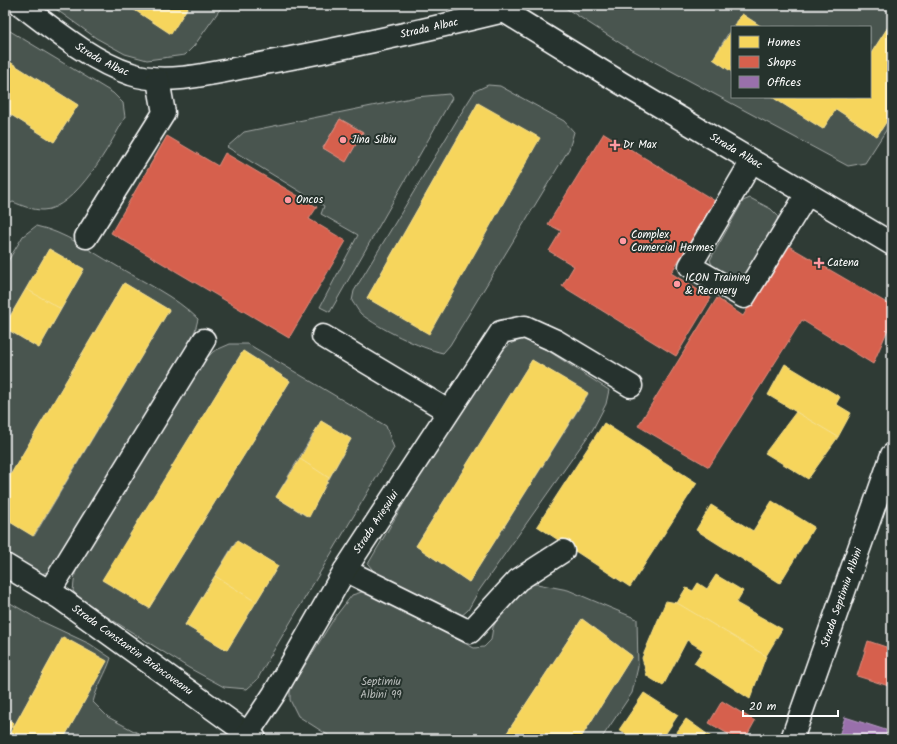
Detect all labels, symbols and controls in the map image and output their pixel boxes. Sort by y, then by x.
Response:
street label: Strada Albac [398,13,460,44]
legend [731,26,871,98]
text: Homes [767,33,801,52]
street label: Strada Albac [71,38,132,82]
text: Shops [767,53,796,72]
text: Offices [767,73,801,92]
street label: Strada Albac [706,128,766,174]
place label: Jina Sibiu [351,131,397,149]
marker: Jina Sibiu [338,135,348,145]
place label: Dr Max [623,136,657,154]
marker: Dr Max [610,140,620,150]
place label: Oncos [296,191,323,209]
marker: Oncos [283,195,293,205]
place label: Complex Comercial Hermes [631,226,714,257]
marker: Complex Comercial Hermes [618,236,628,246]
place label: Catena [827,254,859,272]
marker: Catena [814,258,824,268]
place label: ICON Training & Recovery [685,269,750,300]
marker: ICON Training & Recovery [672,279,682,289]
street label: Strada Arieșului [349,487,404,558]
street label: Strada Septimiu Albini [816,545,868,650]
street label: Strada Constantin Brâncoveanu [67,600,197,701]
park label: Septimiu Albini 99 [360,673,402,704]
scale bar [743,692,838,718]
text: 20 m [749,697,777,716]

